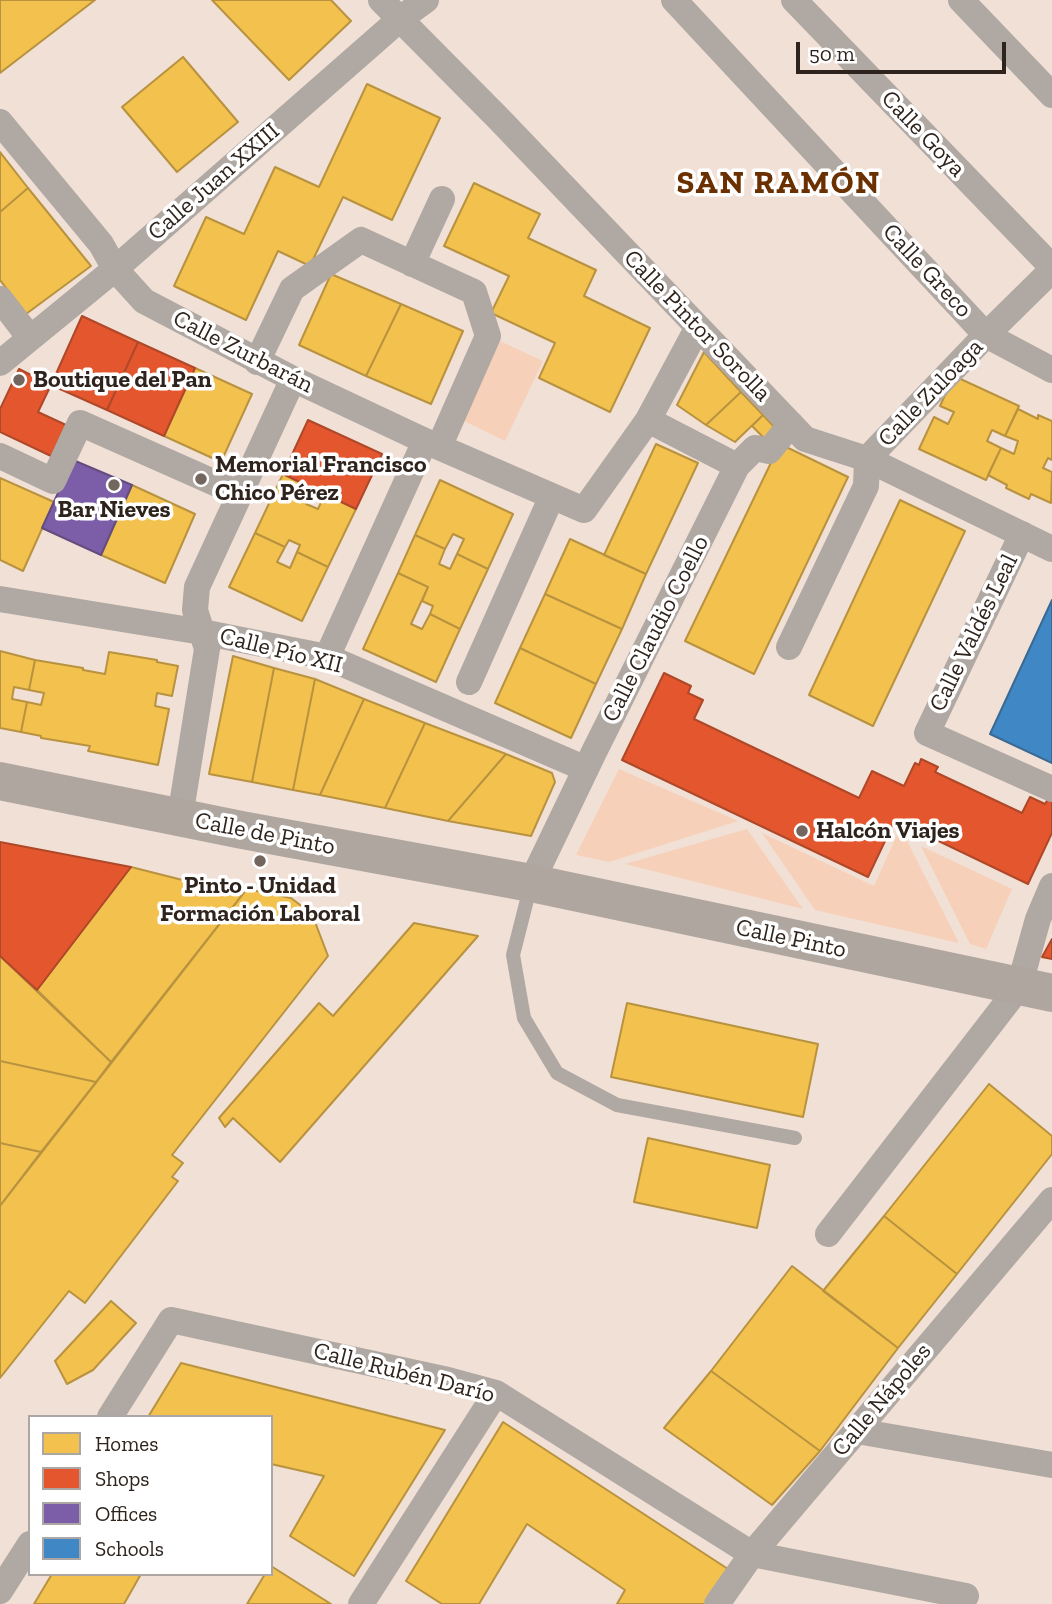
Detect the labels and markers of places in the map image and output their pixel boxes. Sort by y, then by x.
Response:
place label: Boutique del Pan [33,366,212,394]
marker: Boutique del Pan [11,372,27,388]
place label: Memorial Francisco Chico Pérez [215,451,426,507]
marker: Memorial Francisco Chico Pérez [193,471,209,487]
marker: Bar Nieves [106,477,122,493]
place label: Bar Nieves [57,496,171,524]
place label: Halcón Viajes [816,817,960,845]
marker: Halcón Viajes [794,823,810,839]
marker: Pinto - Unidad Formación Laboral [252,853,268,869]
place label: Pinto - Unidad Formación Laboral [160,872,360,928]

